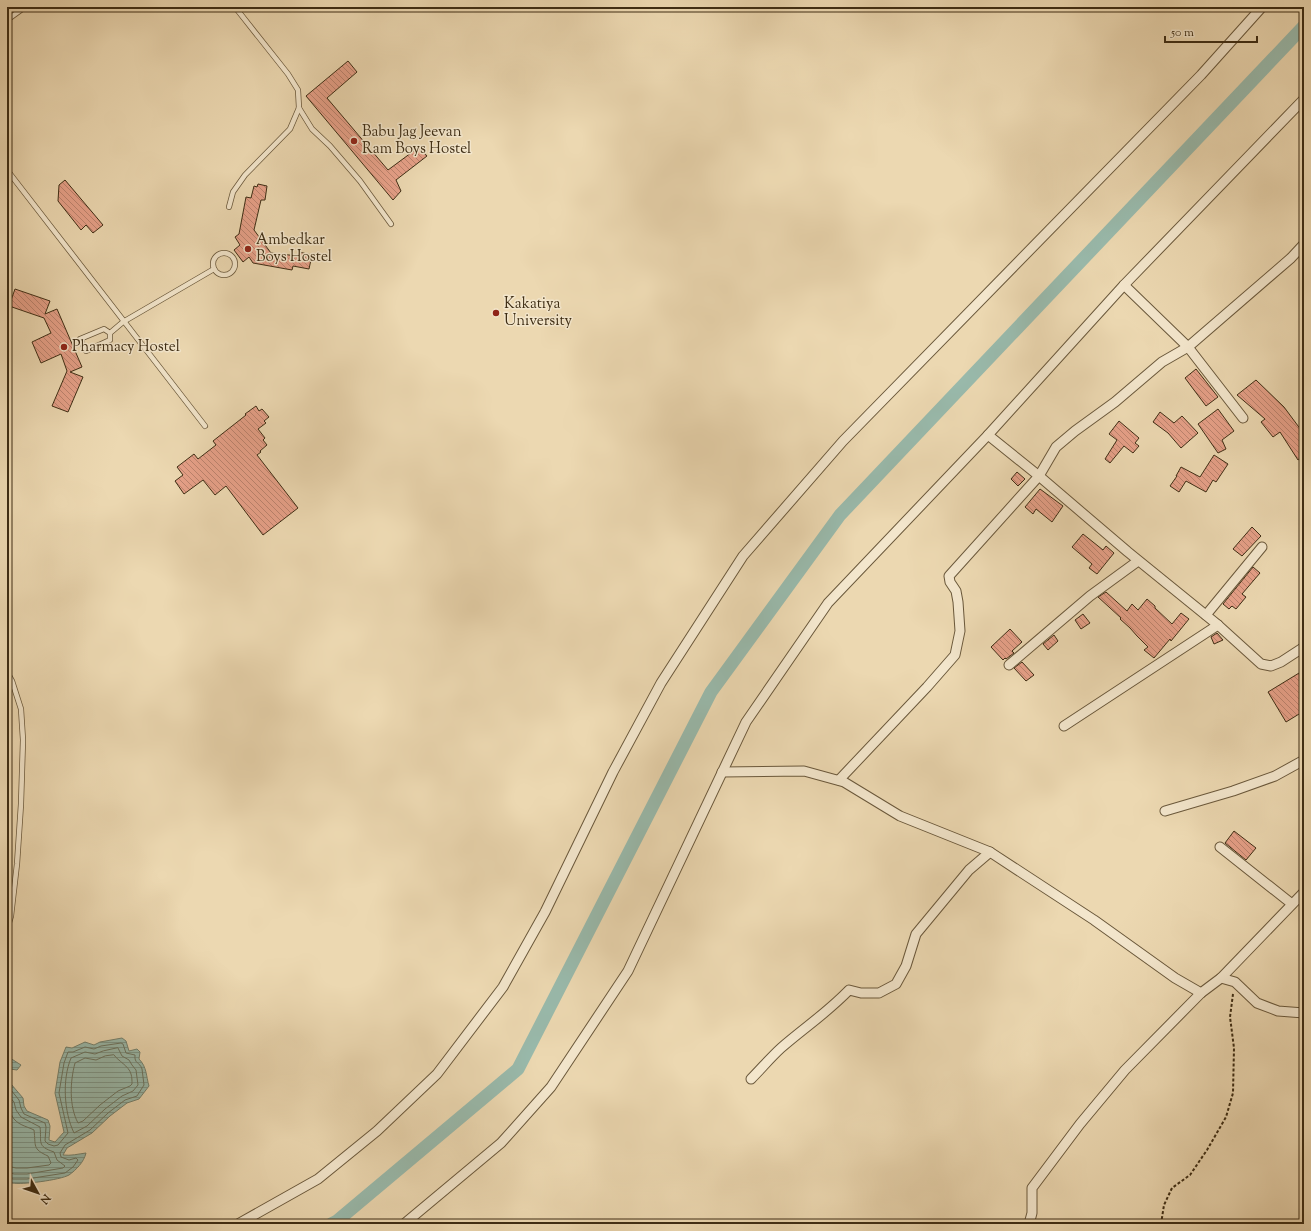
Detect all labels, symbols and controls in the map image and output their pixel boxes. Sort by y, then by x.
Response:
scale bar [1165,18,1257,44]
text: 50 m [1170,24,1194,42]
place label: Babu Jag Jeevan Ram Boys Hostel [362,122,471,160]
marker: Babu Jag Jeevan Ram Boys Hostel [349,136,359,146]
place label: Ambedkar Boys Hostel [256,230,332,268]
marker: Ambedkar Boys Hostel [243,244,253,254]
place label: Kakatiya University [504,294,573,332]
marker: Kakatiya University [491,308,501,318]
place label: Pharmacy Hostel [72,337,180,358]
marker: Pharmacy Hostel [59,342,69,352]
north arrow [18,1173,58,1213]
text: N [36,1190,54,1207]

